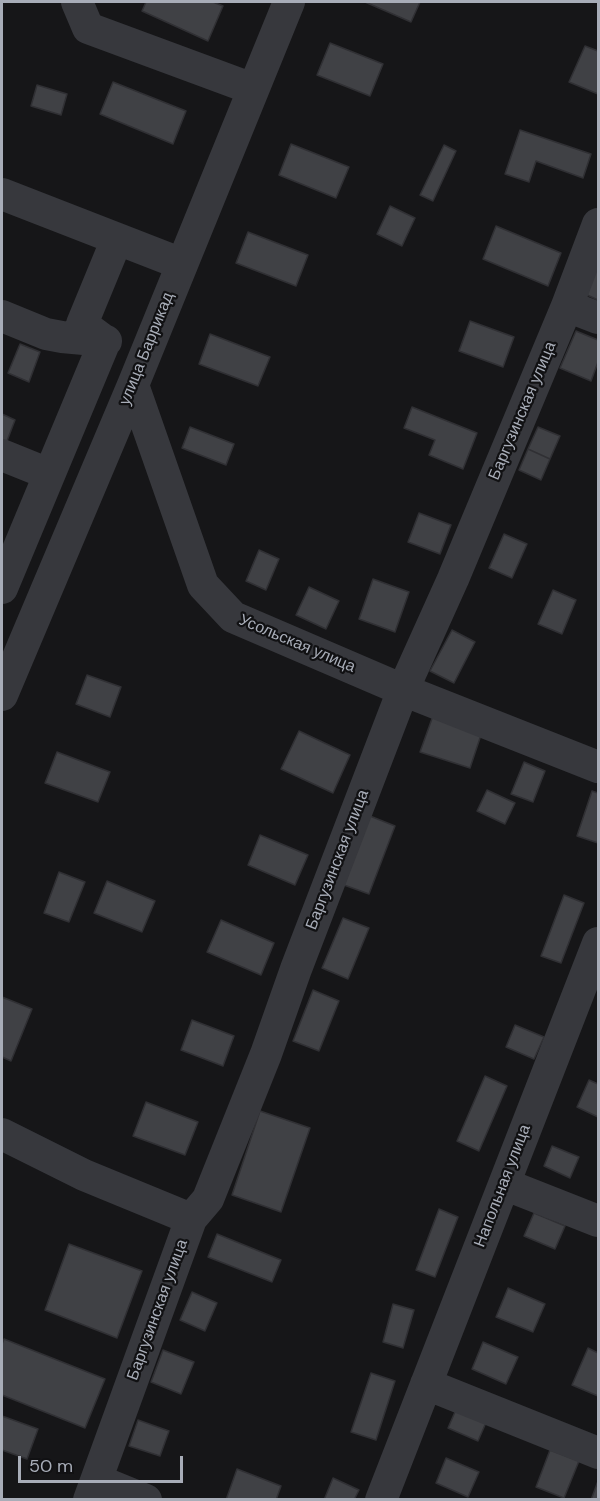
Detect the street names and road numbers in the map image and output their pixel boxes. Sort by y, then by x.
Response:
street label: улица Баррикад [116,290,178,408]
street label: Баргузинская улица [485,339,561,483]
street label: Усольская улица [236,611,358,677]
street label: Баргузинская улица [302,787,374,933]
street label: Напольная улица [471,1122,535,1250]
street label: Баргузинская улица [124,1237,192,1383]

